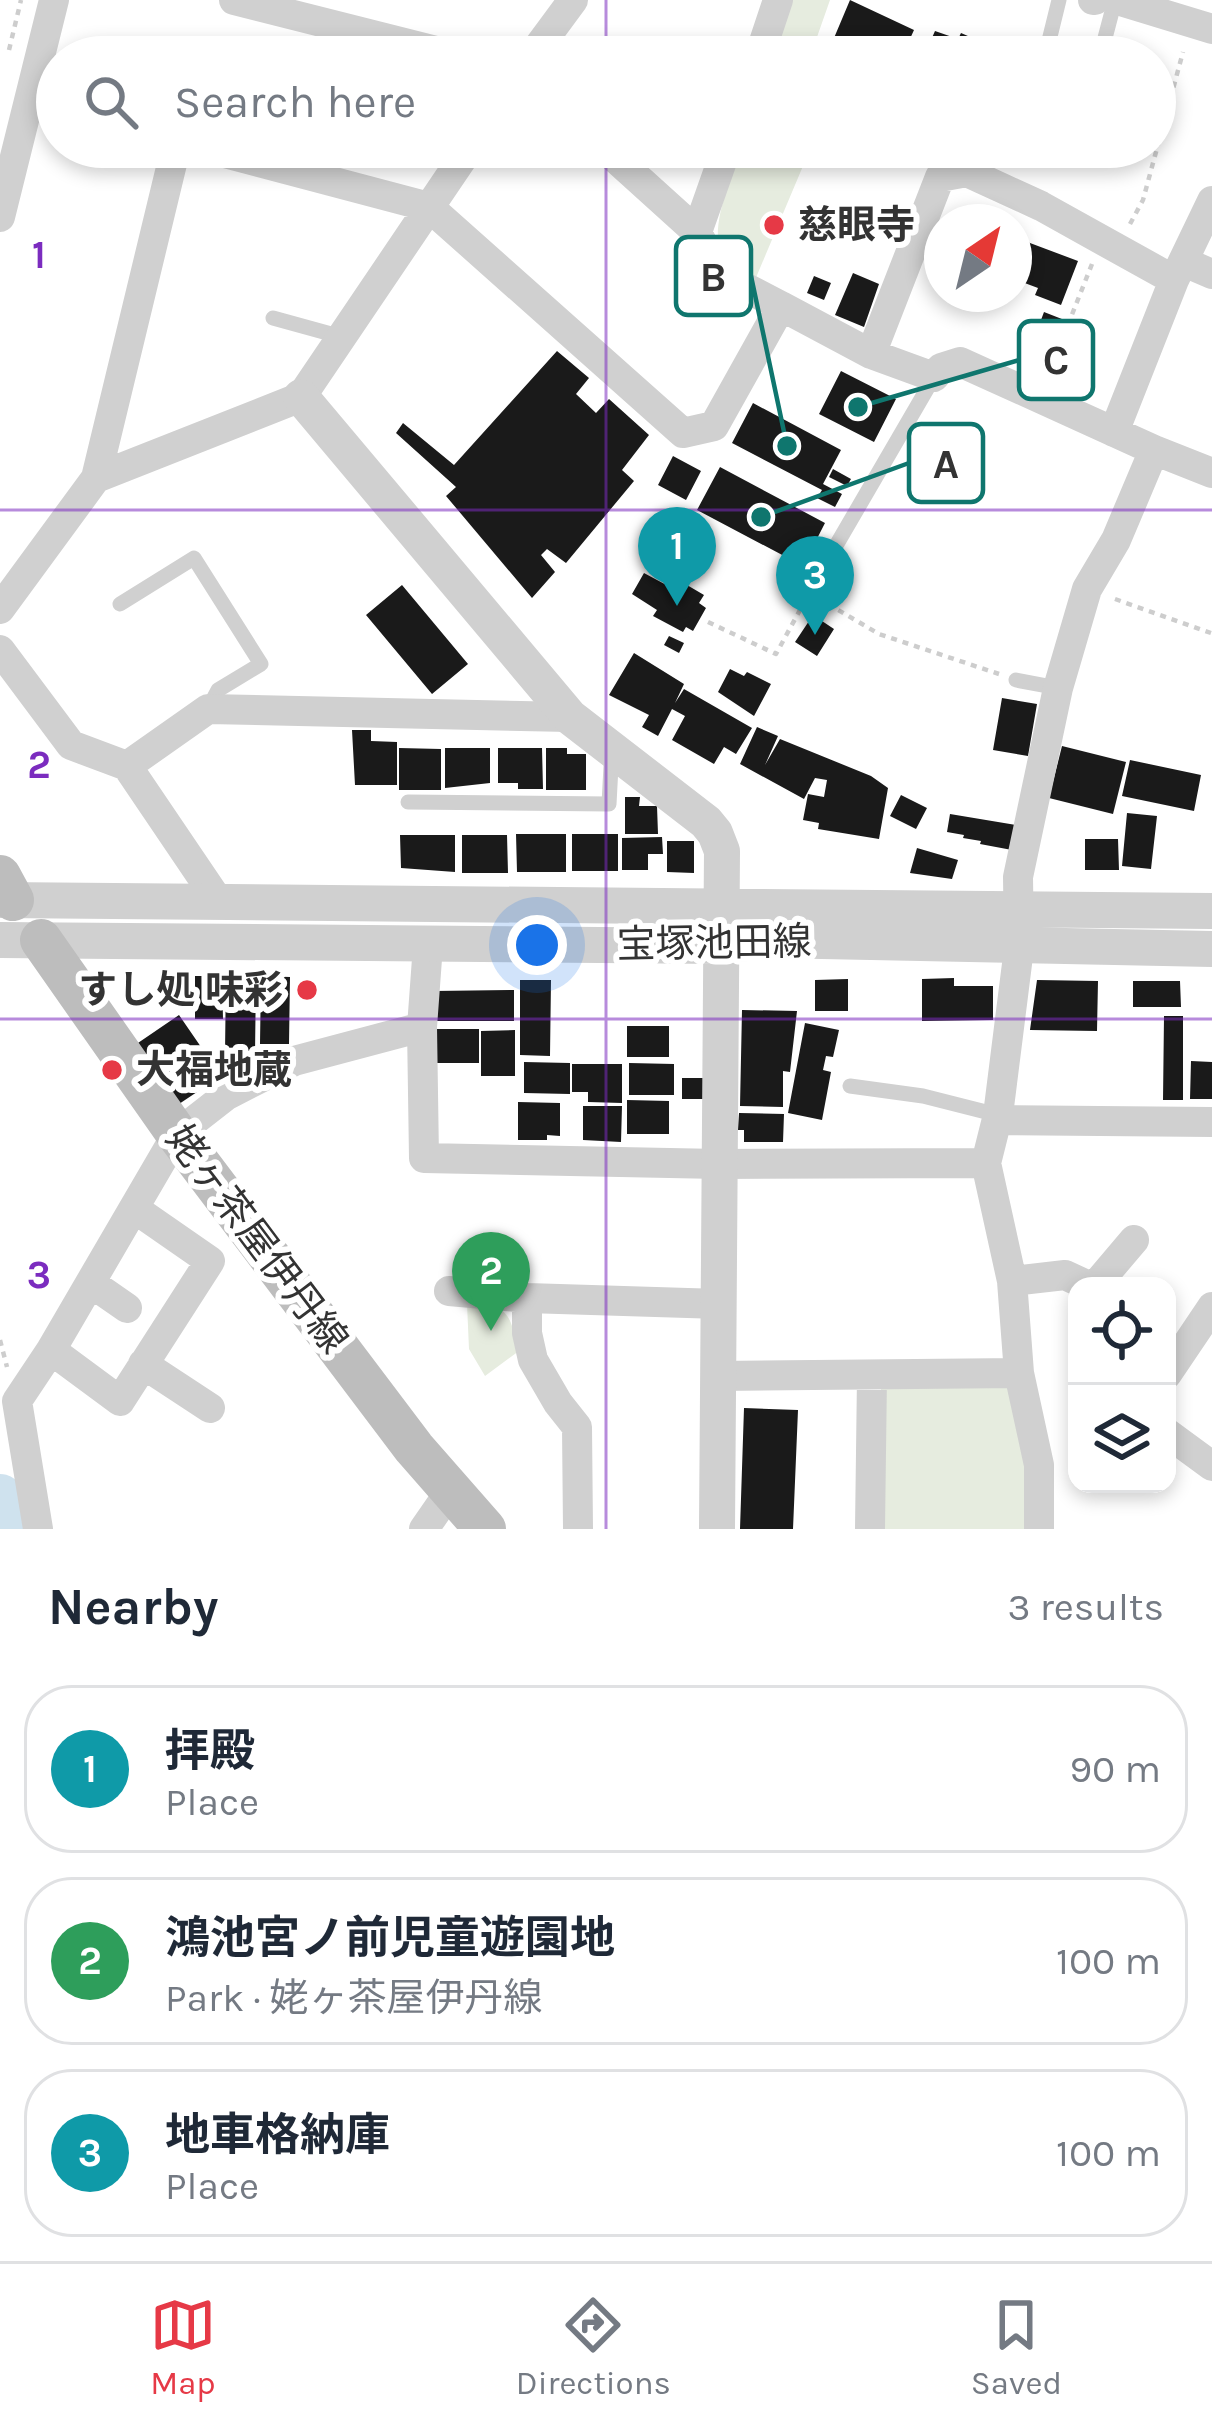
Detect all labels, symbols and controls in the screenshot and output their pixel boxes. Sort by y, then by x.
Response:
search box [36,36,1176,168]
icon: search [78,69,144,135]
text: Search here [174,76,416,128]
place label: 慈眼寺 [798,202,915,248]
north arrow [924,204,1032,312]
marker: 慈眼寺 [761,212,787,238]
text: 1 [32,232,46,278]
callout: B [676,237,751,315]
text: B [699,252,727,302]
callout: C [1019,321,1093,399]
text: C [1043,335,1069,385]
callout: A [909,424,983,502]
text: A [933,439,959,489]
pin: 1 [638,507,716,606]
pin: 3 [776,536,854,635]
text: 2 [27,742,51,788]
your location [507,915,567,975]
street label: 宝塚池田線 [616,918,812,968]
place label: すし処 味彩 [78,967,283,1013]
marker: すし処 味彩 [294,977,320,1003]
place label: 大福地蔵 [136,1047,292,1093]
marker: 大福地蔵 [99,1057,125,1083]
street label: 姥ヶ茶屋伊丹線 [156,1116,358,1362]
pin: 2 [452,1232,530,1331]
text: 3 [27,1252,51,1298]
map controls [1068,1277,1176,1493]
button: locate [1068,1277,1176,1385]
button: layers [1068,1385,1176,1493]
text: Nearby [48,1577,218,1637]
text: 3 results [1007,1584,1164,1630]
text: 拝殿 [165,1725,255,1777]
text: 1 [83,1746,97,1792]
text: 90 m [1069,1746,1161,1792]
text: Place [165,1779,259,1825]
text: 鴻池宮ノ前児童遊園地 [165,1912,615,1964]
text: 2 [78,1938,102,1984]
text: 100 m [1056,1938,1161,1984]
text: Park · 姥ヶ茶屋伊丹線 [165,1975,543,2021]
text: 地車格納庫 [165,2109,390,2161]
text: 3 [78,2130,102,2176]
text: 100 m [1056,2130,1161,2176]
text: Place [165,2163,259,2209]
tab: Map [150,2292,216,2402]
tab: Directions [516,2292,671,2402]
tab: Saved [971,2292,1062,2402]

